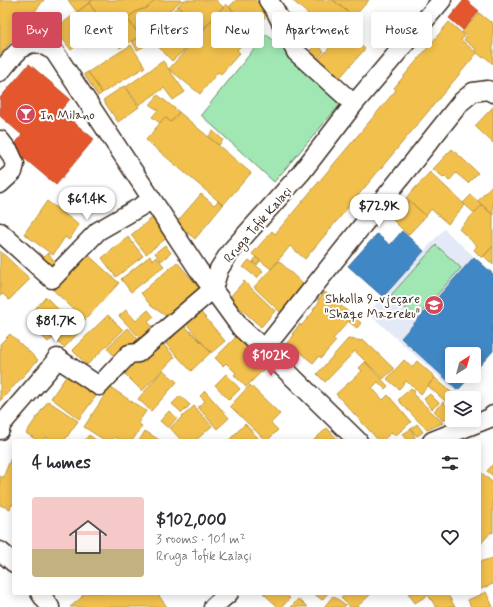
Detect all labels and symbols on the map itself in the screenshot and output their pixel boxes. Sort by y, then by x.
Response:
bar icon: In Milano [15,103,37,125]
place label: In Milano [40,107,95,124]
street label: Rruga Tofik Kalaçi [220,183,297,267]
pin: $61.4K [54,187,120,221]
pin: $72.9K [346,194,412,228]
place label: Shkolla 9-vjeçare "Shaqe Mazreku" [325,291,420,323]
school or university icon: Shkolla 9-vjeçare "Shaqe Mazreku" [423,294,445,316]
pin: $81.7K [23,309,89,343]
pin: $102K [243,343,299,377]
north arrow [445,347,481,383]

